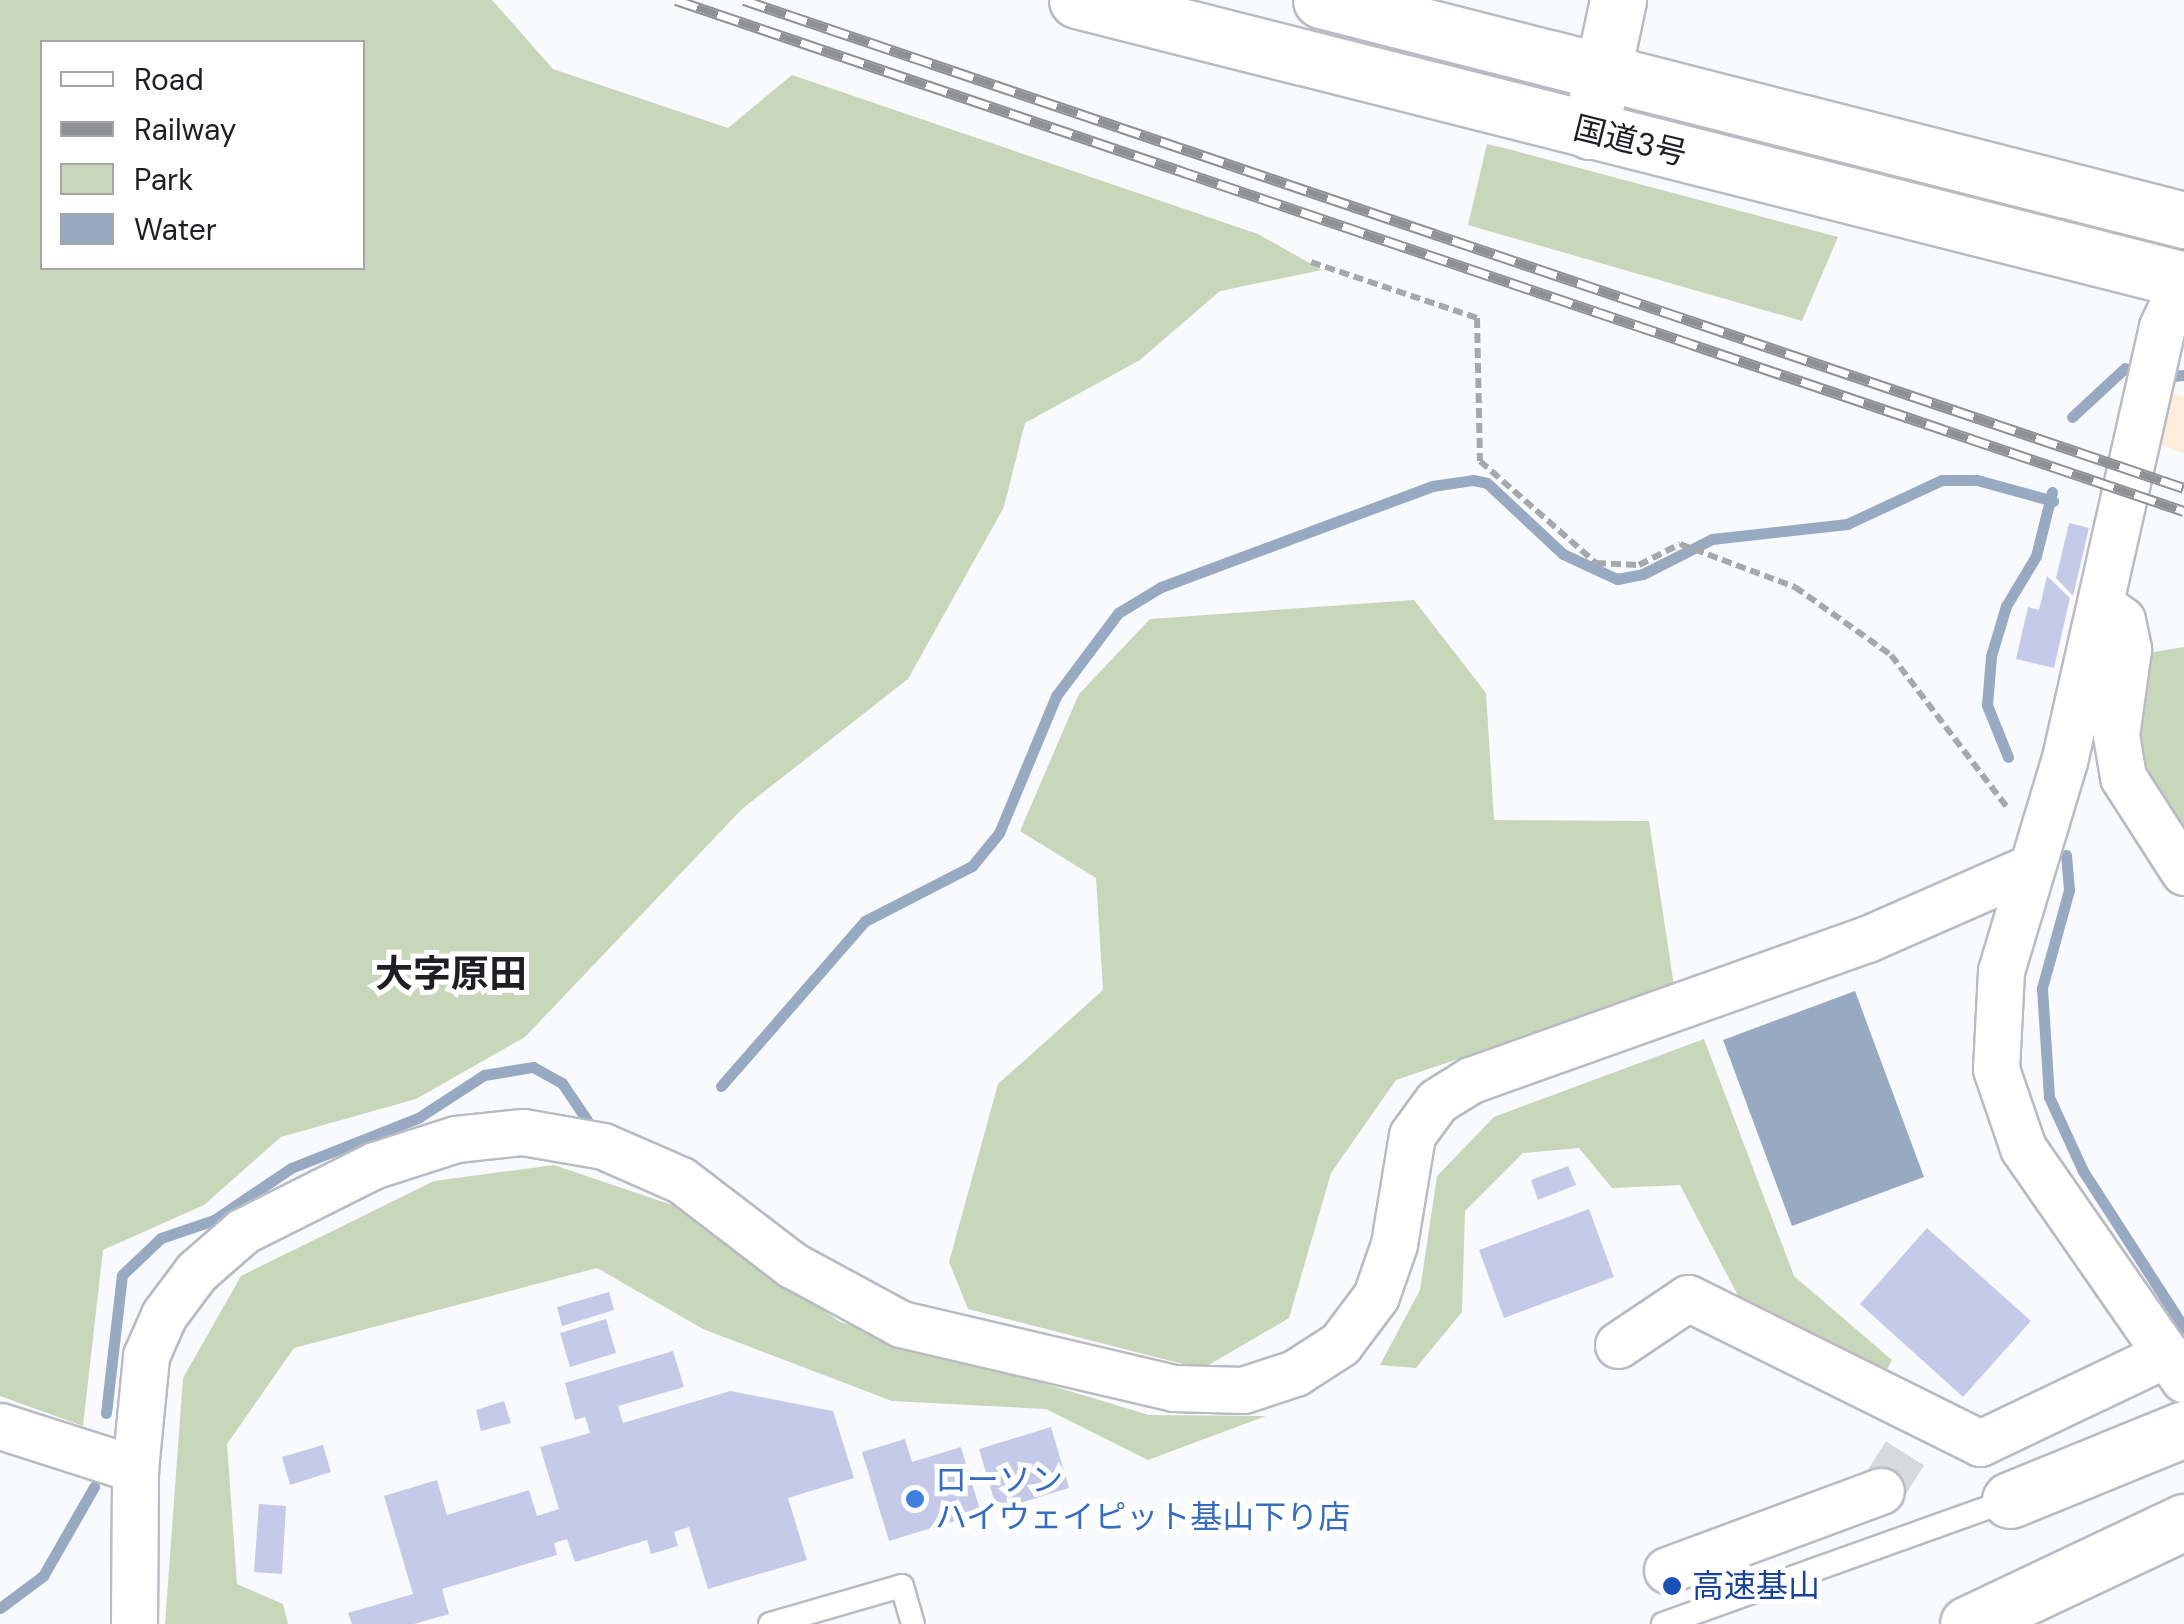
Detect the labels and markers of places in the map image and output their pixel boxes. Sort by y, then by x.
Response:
place label: ローソン ハイウェイピット基山下り店 [935,1462,1351,1537]
marker: ローソン ハイウェイピット基山下り店 [904,1488,926,1510]
place label: 高速基山 [1692,1567,1820,1605]
marker: 高速基山 [1661,1575,1683,1597]

